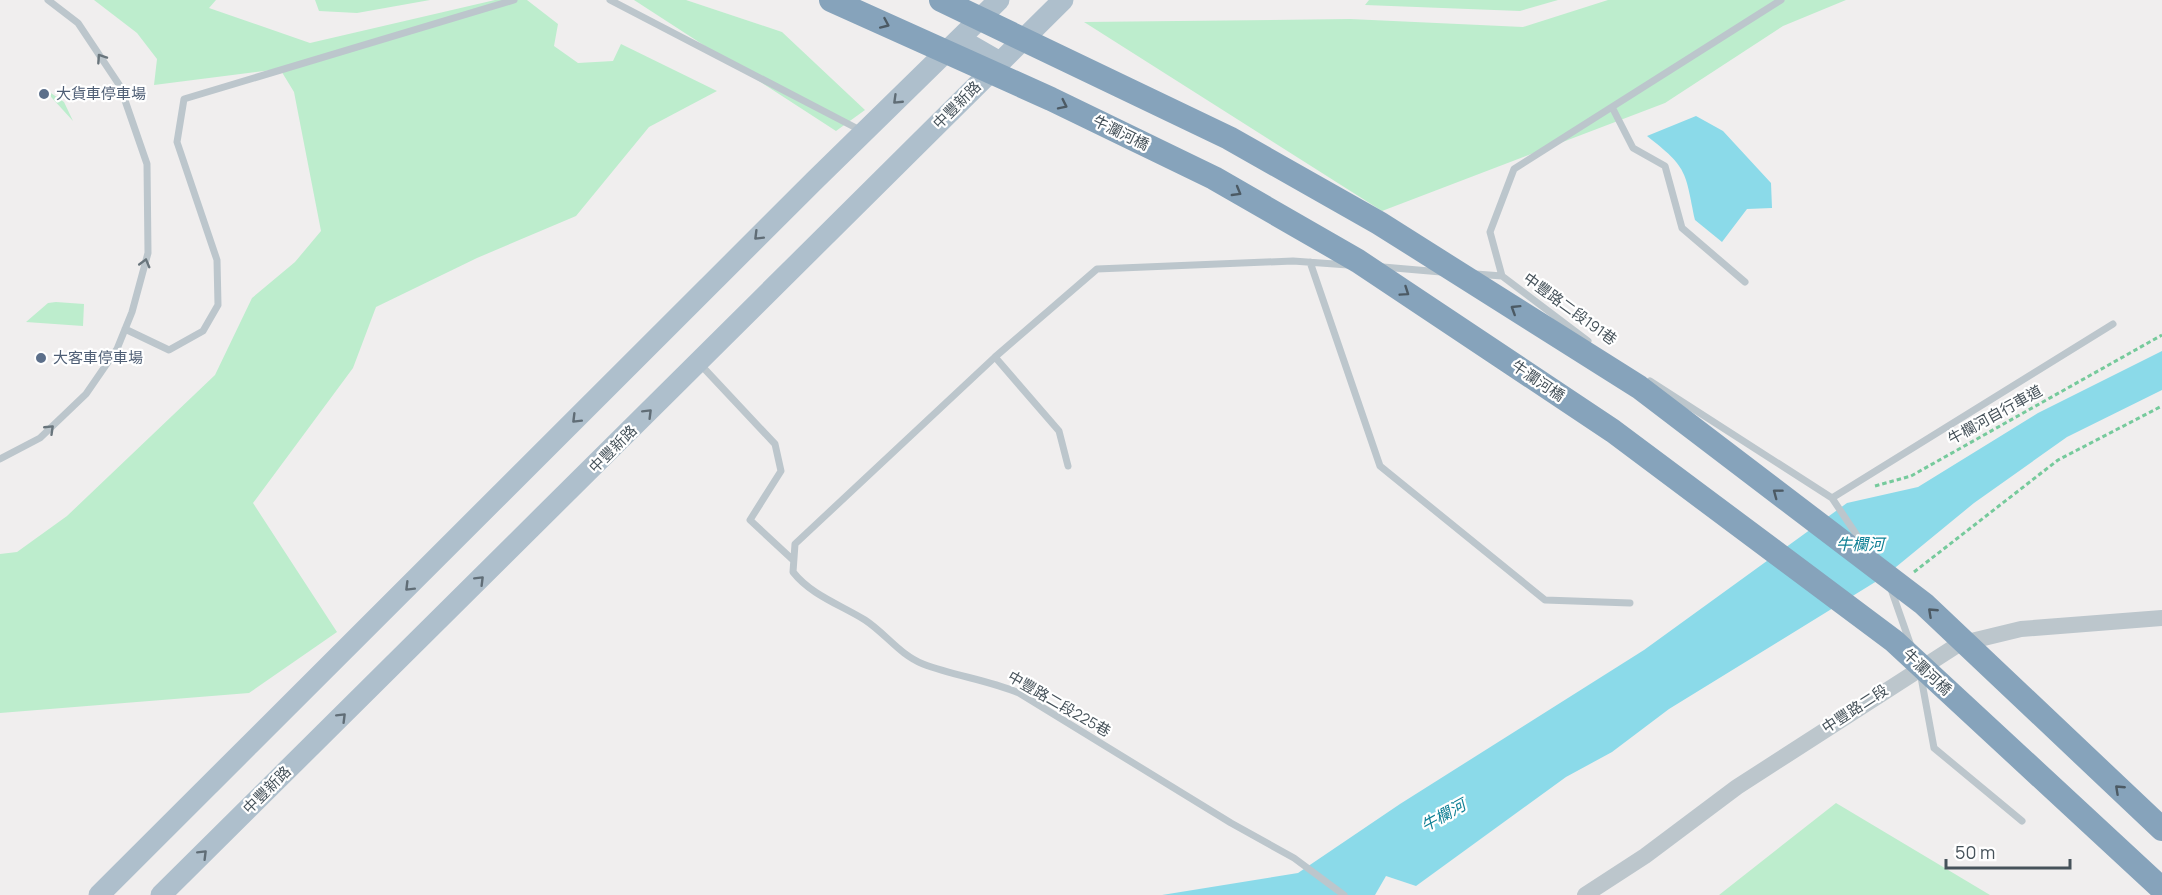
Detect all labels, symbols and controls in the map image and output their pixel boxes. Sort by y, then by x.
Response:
one-way arrow [879,17,890,29]
one-way arrow [97,54,109,64]
street label: 中豐新路 [928,76,985,133]
place label: 大貨車停車場 [56,83,146,104]
marker: 大貨車停車場 [37,87,51,101]
one-way arrow [894,92,905,103]
one-way arrow [1057,97,1068,109]
street label: 牛瀾河橋 [1090,110,1153,155]
one-way arrow [1231,185,1242,196]
one-way arrow [754,230,765,240]
one-way arrow [138,259,150,269]
street label: 中豐路二段191巷 [1519,267,1621,350]
one-way arrow [1398,285,1409,296]
one-way arrow [1510,305,1521,316]
place label: 大客車停車場 [53,347,143,368]
marker: 大客車停車場 [34,351,48,365]
street label: 牛瀾河橋 [1508,355,1569,406]
street label: 牛欄河自行車道 [1944,380,2046,449]
one-way arrow [642,409,652,420]
one-way arrow [572,412,583,423]
street label: 中豐新路 [584,420,641,477]
one-way arrow [43,425,53,436]
one-way arrow [1773,489,1784,500]
water label: 牛欄河 [1836,533,1887,555]
one-way arrow [474,576,484,587]
one-way arrow [405,580,416,591]
one-way arrow [1928,608,1939,619]
street label: 牛瀾河橋 [1898,643,1956,700]
street label: 中豐路二段225巷 [1004,666,1115,742]
street label: 中豐路二段 [1818,679,1892,738]
one-way arrow [335,713,345,724]
street label: 中豐新路 [238,761,295,818]
one-way arrow [2116,785,2127,796]
water label: 牛欄河 [1417,792,1472,836]
scale bar [1946,832,2070,870]
text: 50 m [1955,840,1995,864]
one-way arrow [196,850,206,861]

